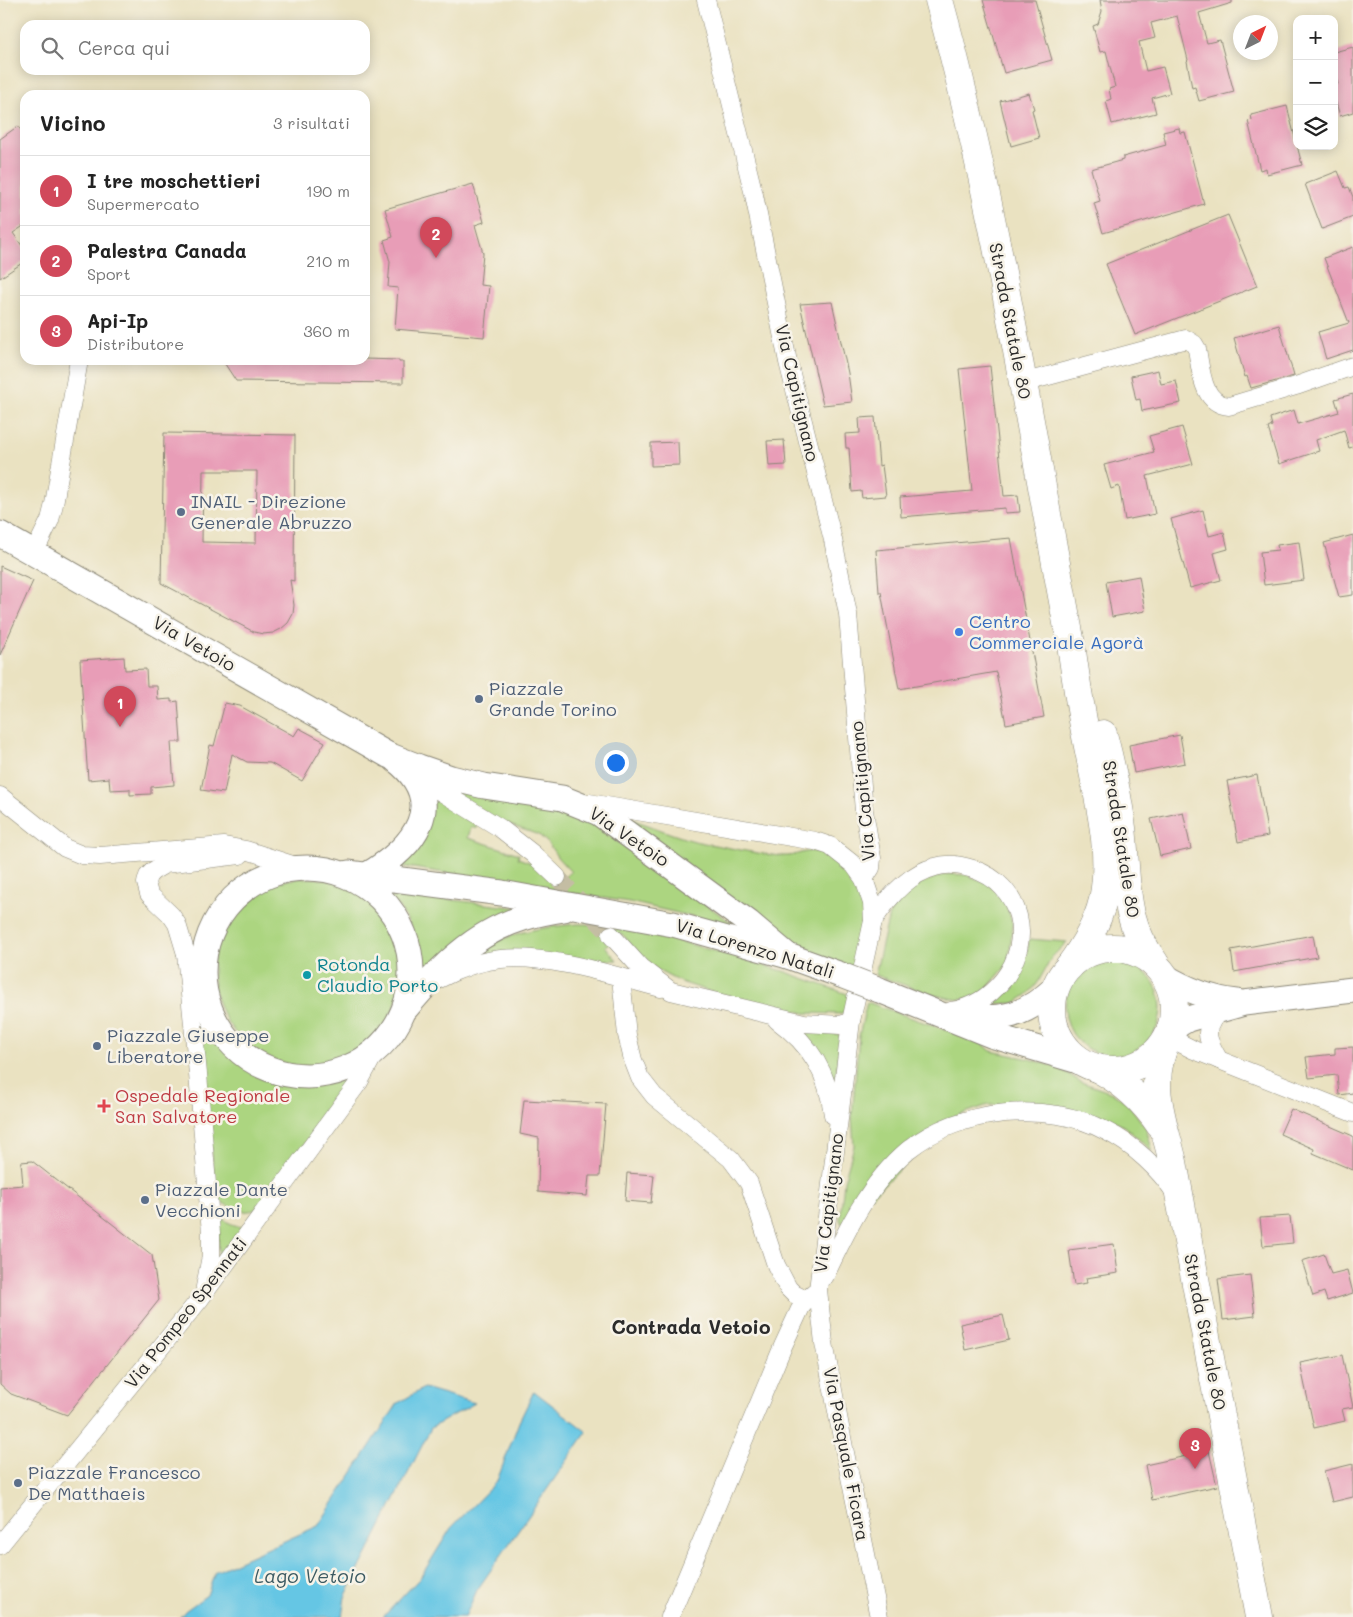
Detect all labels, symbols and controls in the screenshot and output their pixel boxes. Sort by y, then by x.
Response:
north arrow [1233,15,1278,60]
map controls [1293,15,1338,150]
button: + [1293,15,1338,60]
search box [20,20,370,75]
icon: search [38,34,66,62]
text: Cerca qui [78,35,170,60]
button: − [1293,60,1338,105]
button: layers [1293,105,1338,150]
text: Vicino [40,109,105,136]
text: 3 risultati [273,112,350,133]
text: I tre moschettieri [87,168,261,193]
text: 1 [52,180,60,201]
text: 190 m [306,180,350,201]
text: Supermercato [87,193,199,214]
pin: 2 [420,217,452,258]
text: Palestra Canada [87,238,247,263]
street label: Strada Statale 80 [984,241,1038,401]
text: 2 [52,250,60,271]
text: 210 m [306,250,350,271]
text: Sport [87,263,130,284]
text: Api-Ip [87,308,148,333]
text: 3 [51,320,61,341]
text: 360 m [303,320,350,341]
street label: Via Capitignano [770,322,826,464]
text: Distributore [87,333,184,354]
place label: INAIL - Direzione Generale Abruzzo [191,489,352,534]
marker: INAIL - Direzione Generale Abruzzo [175,506,187,518]
place label: Centro Commerciale Agorà [969,609,1144,654]
street label: Via Vetoio [149,610,240,677]
marker: Centro Commerciale Agorà [953,626,965,638]
place label: Piazzale Grande Torino [489,676,617,721]
pin: 1 [104,686,136,727]
marker: Piazzale Grande Torino [473,693,485,705]
street label: Via Capitignano [844,720,880,862]
your location [603,750,629,776]
street label: Strada Statale 80 [1098,759,1146,919]
street label: Via Vetoio [585,801,674,872]
street label: Via Lorenzo Natali [673,913,837,984]
place label: Rotonda Claudio Porto [317,952,438,997]
marker: Rotonda Claudio Porto [301,969,313,981]
place label: Piazzale Giuseppe Liberatore [107,1023,269,1068]
marker: Piazzale Giuseppe Liberatore [91,1040,103,1052]
place label: Ospedale Regionale San Salvatore [115,1083,290,1128]
marker: Ospedale Regionale San Salvatore [97,1099,111,1113]
street label: Via Capitignano [808,1131,849,1274]
place label: Piazzale Dante Vecchioni [155,1177,288,1222]
marker: Piazzale Dante Vecchioni [139,1194,151,1206]
street label: Via Pompeo Spennati [119,1232,252,1393]
street label: Strada Statale 80 [1179,1252,1233,1412]
district label: Contrada Vetoio [612,1314,770,1339]
street label: Via Pasquale Ficara [818,1365,876,1543]
pin: 3 [1179,1428,1211,1469]
place label: Piazzale Francesco De Matthaeis [28,1460,201,1505]
marker: Piazzale Francesco De Matthaeis [12,1477,24,1489]
water label: Lago Vetoio [254,1563,366,1588]

